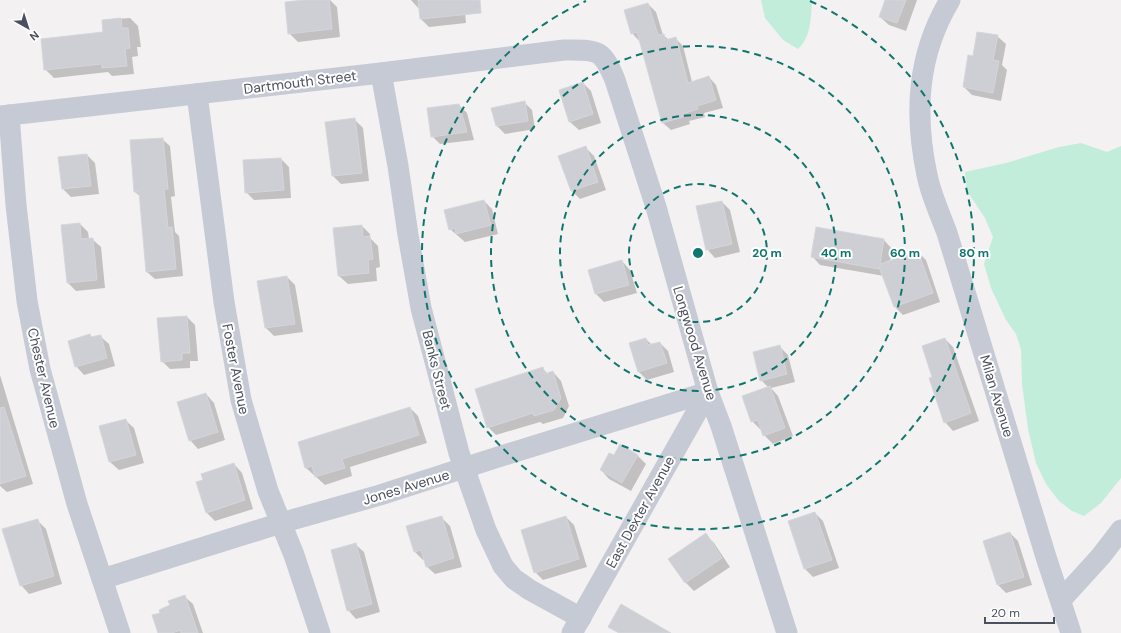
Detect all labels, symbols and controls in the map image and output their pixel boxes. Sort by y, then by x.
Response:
north arrow [8,8,48,48]
text: N [27,28,42,44]
street label: Dartmouth Street [242,66,358,98]
text: 20 m [752,245,782,261]
text: 40 m [821,245,851,261]
text: 60 m [890,245,920,261]
text: 80 m [959,245,989,261]
centre of rings [691,246,705,260]
street label: Longwood Avenue [669,284,721,402]
street label: Foster Avenue [218,322,254,416]
street label: Chester Avenue [24,326,64,430]
street label: Banks Street [418,328,456,412]
street label: Milan Avenue [976,353,1018,439]
street label: East Dexter Avenue [602,453,678,571]
street label: Jones Avenue [361,465,452,509]
scale bar [985,599,1054,625]
text: 20 m [991,605,1020,621]

